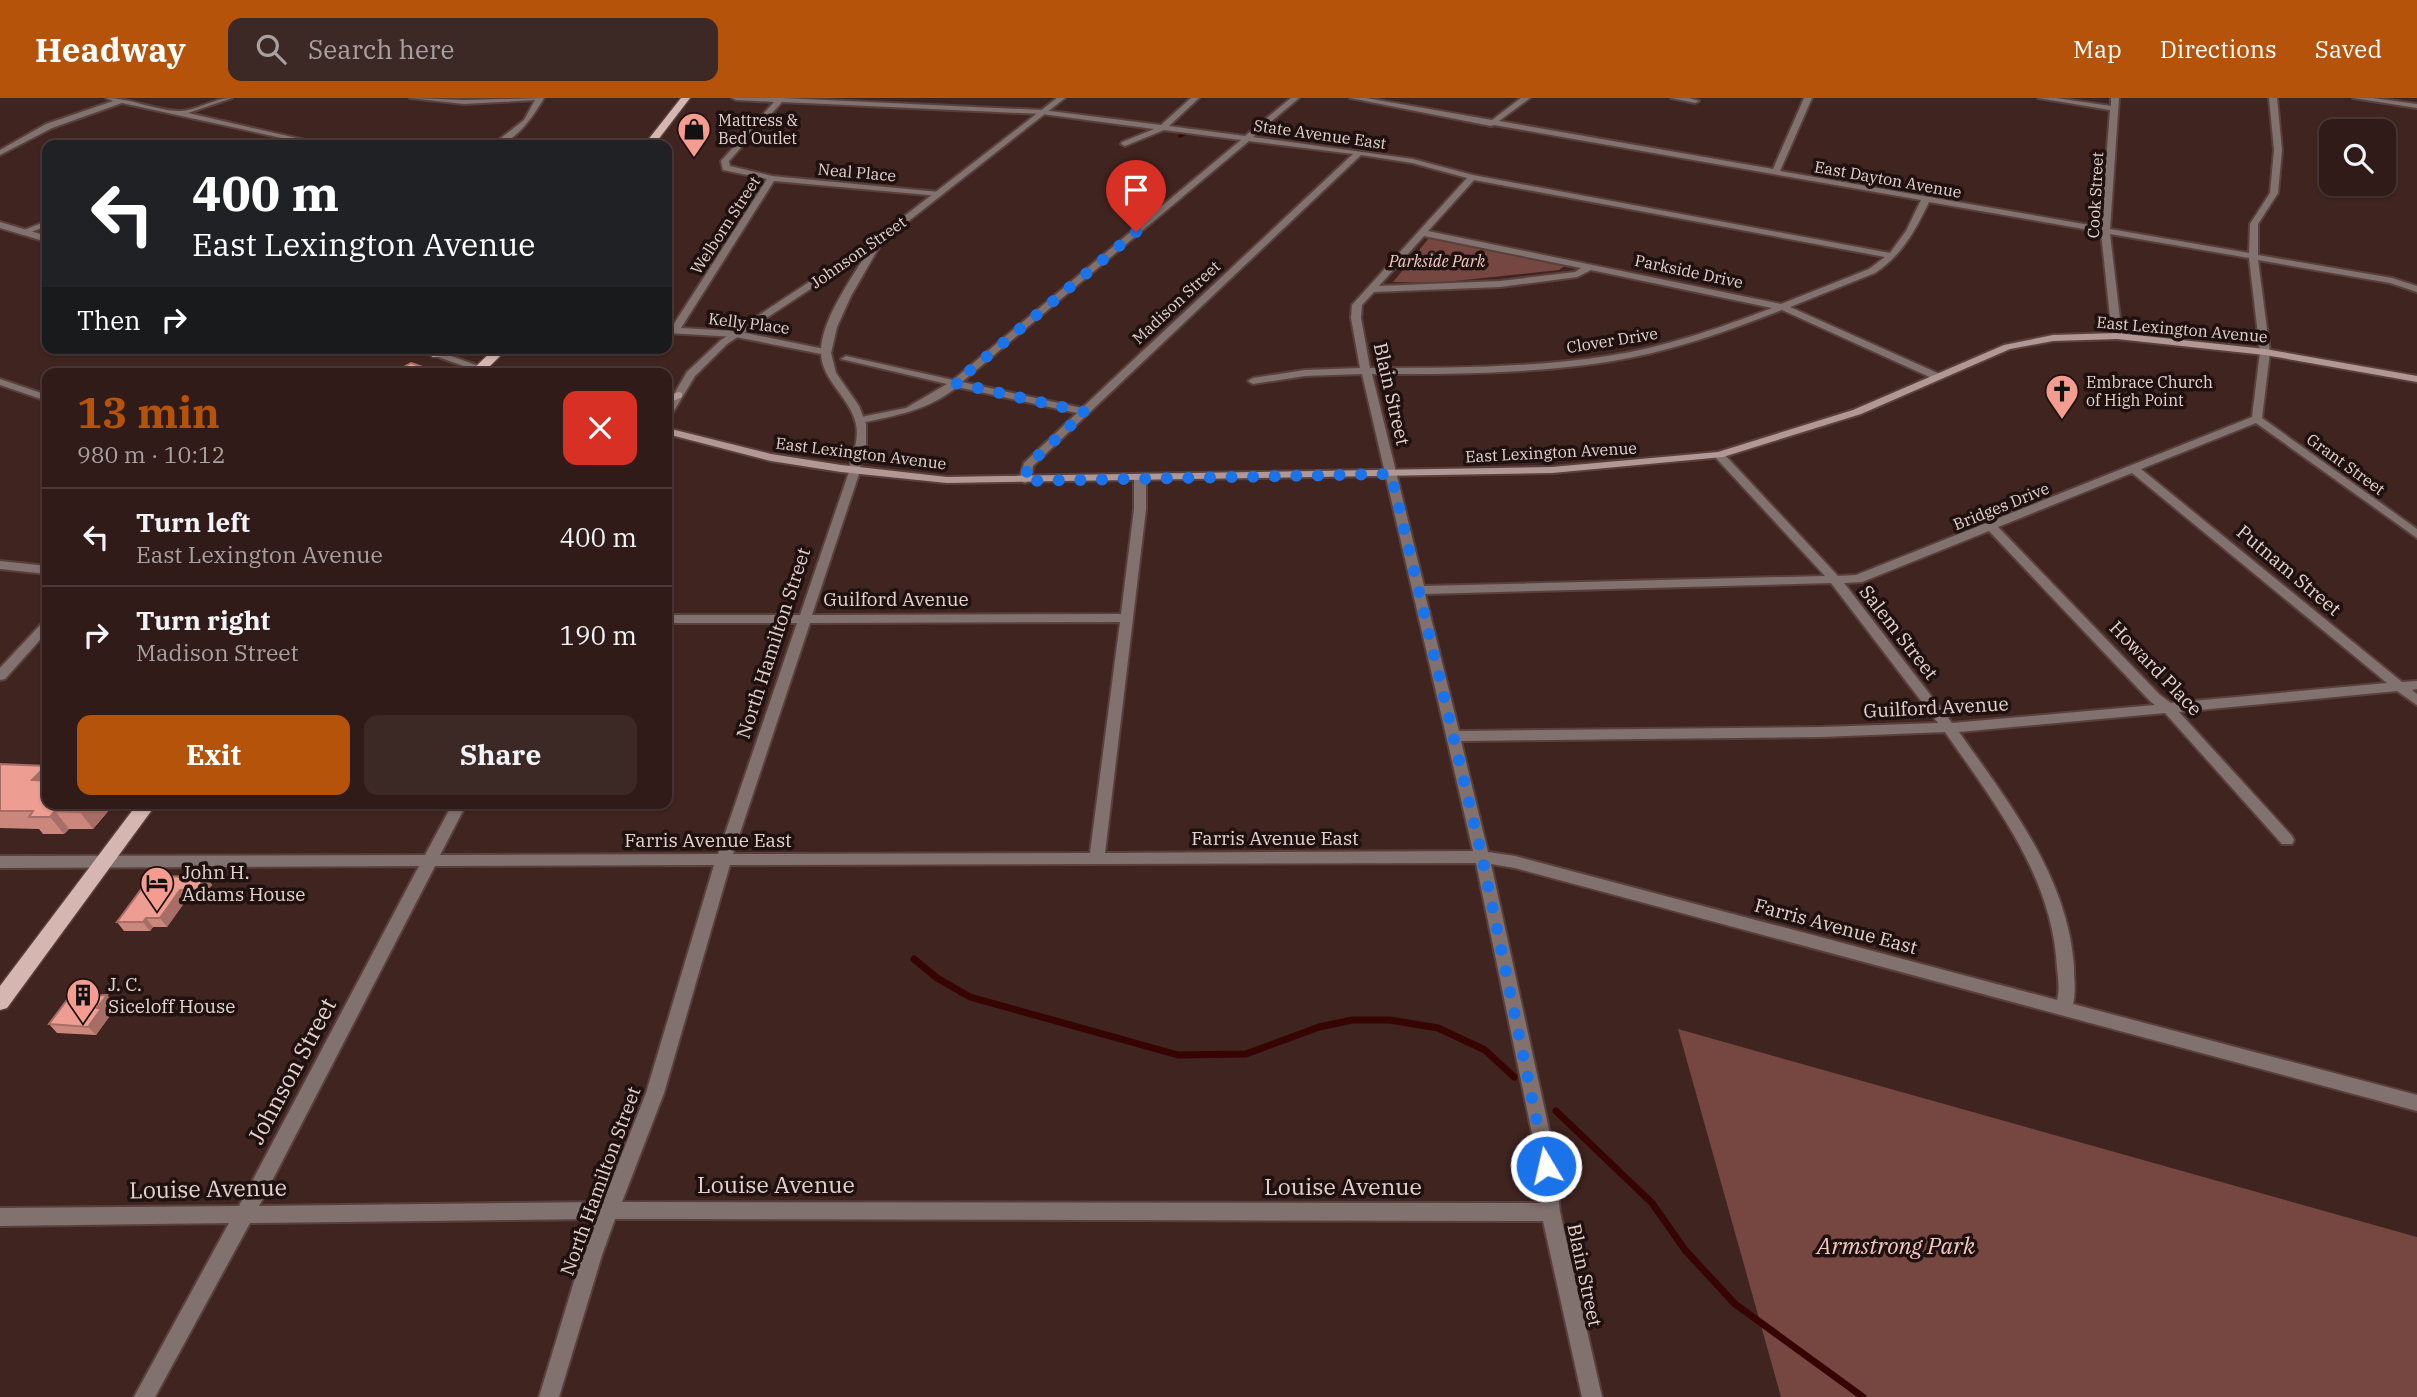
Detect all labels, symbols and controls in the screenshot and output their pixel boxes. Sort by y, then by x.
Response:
search box [228,18,718,81]
text: Headway [35,28,186,71]
icon: search [252,30,290,68]
text: Search here [308,32,454,66]
text: Map [2073,33,2122,65]
text: Directions [2160,33,2277,65]
text: Saved [2315,33,2382,65]
shop icon: Mattress & Bed Outlet [675,110,713,159]
place label: Mattress & Bed Outlet [718,110,798,148]
street label: State Avenue East [1252,115,1388,153]
map controls [2319,119,2396,196]
button: search [2319,119,2396,196]
street label: Cook Street [2083,151,2107,239]
street label: East Dayton Avenue [1813,156,1963,202]
street label: Neal Place [817,159,897,185]
pin [1106,160,1166,232]
text: 400 m [192,161,339,224]
icon: left [77,168,168,259]
icon: arrive [1117,171,1155,209]
street label: Welborn Street [686,172,764,278]
street label: Johnson Street [806,211,910,292]
text: East Lexington Avenue [192,223,536,265]
street label: Parkside Drive [1633,250,1745,292]
park label: Parkside Park [1388,251,1486,271]
street label: Madison Street [1128,256,1224,348]
icon: right [155,301,193,339]
text: Then [77,303,141,337]
street label: Kelly Place [707,308,791,338]
street label: East Lexington Avenue [2096,312,2268,346]
street label: Clover Drive [1565,323,1659,357]
street label: Blain Street [1369,340,1416,448]
church icon: Embrace Church of High Point [2043,372,2081,421]
place label: Embrace Church of High Point [2086,372,2213,410]
text: 13 min [77,385,220,440]
button: close [563,391,637,465]
street label: Grant Street [2303,429,2389,499]
street label: East Lexington Avenue [775,433,947,473]
street label: East Lexington Avenue [1465,438,1637,466]
text: 980 m · 10:12 [77,439,226,469]
street label: Bridges Drive [1950,478,2052,534]
text: Turn left [136,505,250,539]
icon: left [77,518,115,556]
street label: Putnam Street [2232,519,2346,621]
text: 400 m [559,520,637,554]
text: East Lexington Avenue [136,539,383,569]
street label: North Hamilton Street [731,544,815,742]
street label: Salem Street [1855,580,1944,684]
street label: Guilford Avenue [823,587,969,611]
text: Turn right [136,603,270,637]
icon: right [77,616,115,654]
street label: Howard Place [2105,616,2207,720]
text: 190 m [559,618,637,652]
text: Madison Street [136,637,299,667]
street label: Guilford Avenue [1863,691,2009,723]
button: Exit [77,715,350,795]
button: Share [364,715,637,795]
street label: Farris Avenue East [1191,826,1359,850]
street label: Farris Avenue East [624,828,792,852]
place label: John H. Adams House [182,860,306,906]
hotel icon: John H. Adams House [138,864,176,913]
street label: Farris Avenue East [1752,893,1920,959]
place label: J. C. Siceloff House [108,972,236,1018]
building icon: J. C. Siceloff House [64,976,102,1025]
street label: Johnson Street [240,992,342,1149]
street label: North Hamilton Street [555,1083,645,1279]
position arrow [1509,1129,1583,1203]
street label: Louise Avenue [697,1169,855,1199]
street label: Louise Avenue [1264,1171,1422,1201]
street label: Louise Avenue [129,1172,287,1204]
street label: Blain Street [1562,1221,1608,1329]
park label: Armstrong Park [1815,1230,1976,1260]

